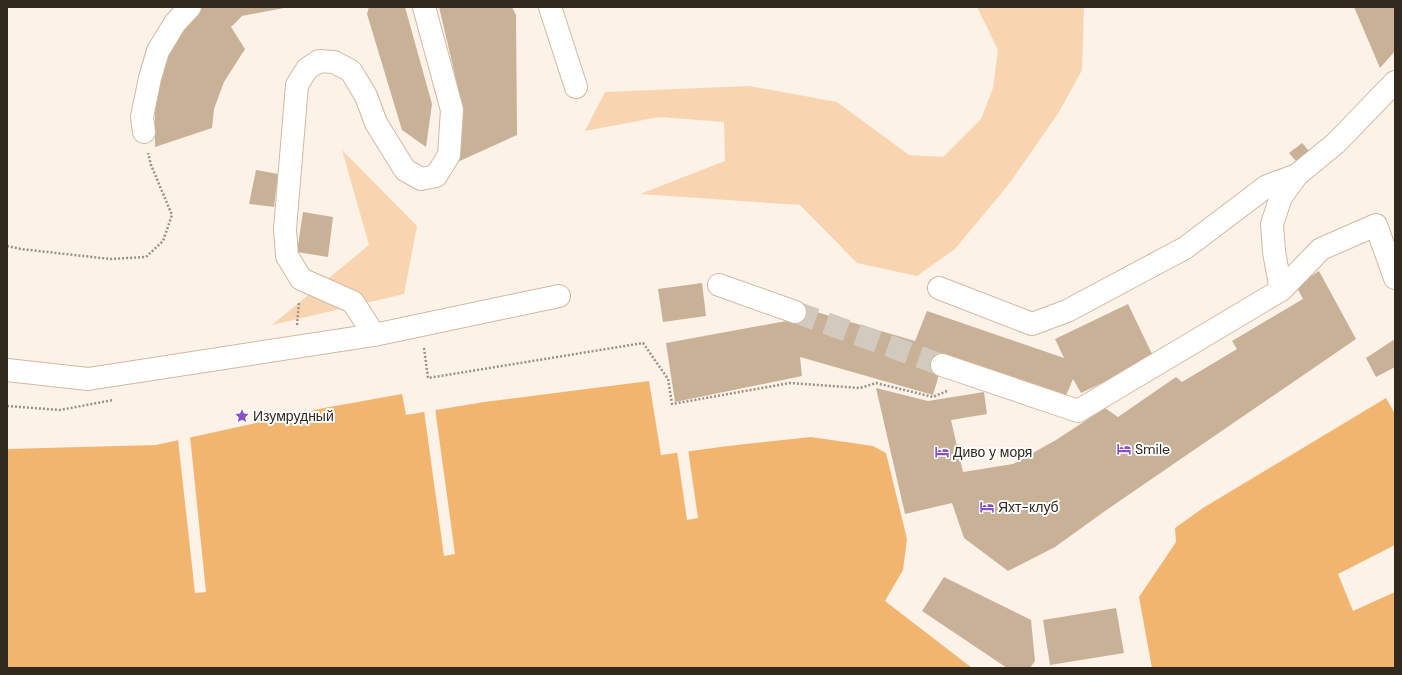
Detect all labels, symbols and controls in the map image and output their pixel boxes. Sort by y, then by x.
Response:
place label: Изумрудный [253,407,334,425]
place icon: Изумрудный [234,408,250,424]
place label: Smile [1135,440,1170,458]
hotel icon: Smile [1116,441,1132,457]
place label: Диво у моря [953,443,1032,461]
hotel icon: Диво у моря [934,444,950,460]
place label: Яхт-клуб [998,498,1059,516]
hotel icon: Яхт-клуб [979,499,995,515]

